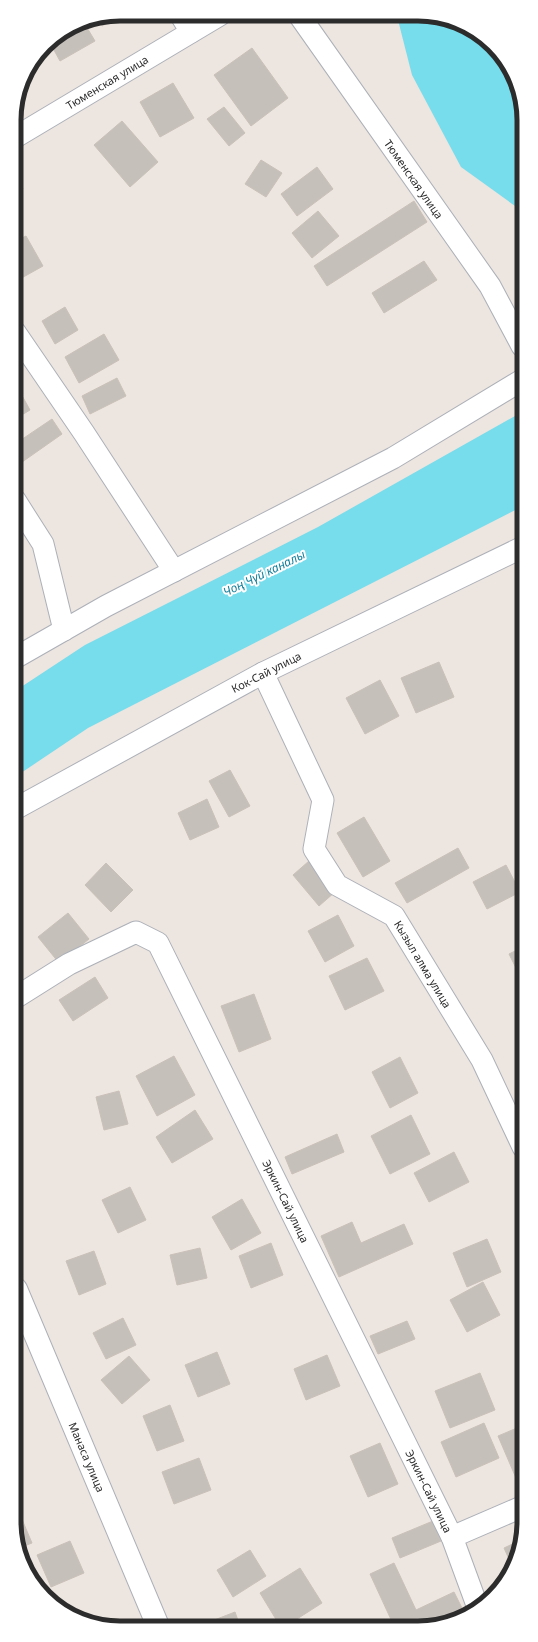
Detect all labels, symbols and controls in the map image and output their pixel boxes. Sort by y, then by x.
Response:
street label: Тюменская улица [63,52,151,112]
street label: Тюменская улица [381,136,447,222]
water label: Чоң Чүй каналы [220,546,308,600]
street label: Кок-Сай улица [229,648,303,696]
street label: Кызыл алма улица [391,918,455,1010]
street label: Эркин-Сай улица [259,1157,313,1245]
street label: Манаса улица [66,1420,108,1494]
street label: Эркин-Сай улица [402,1447,456,1535]

